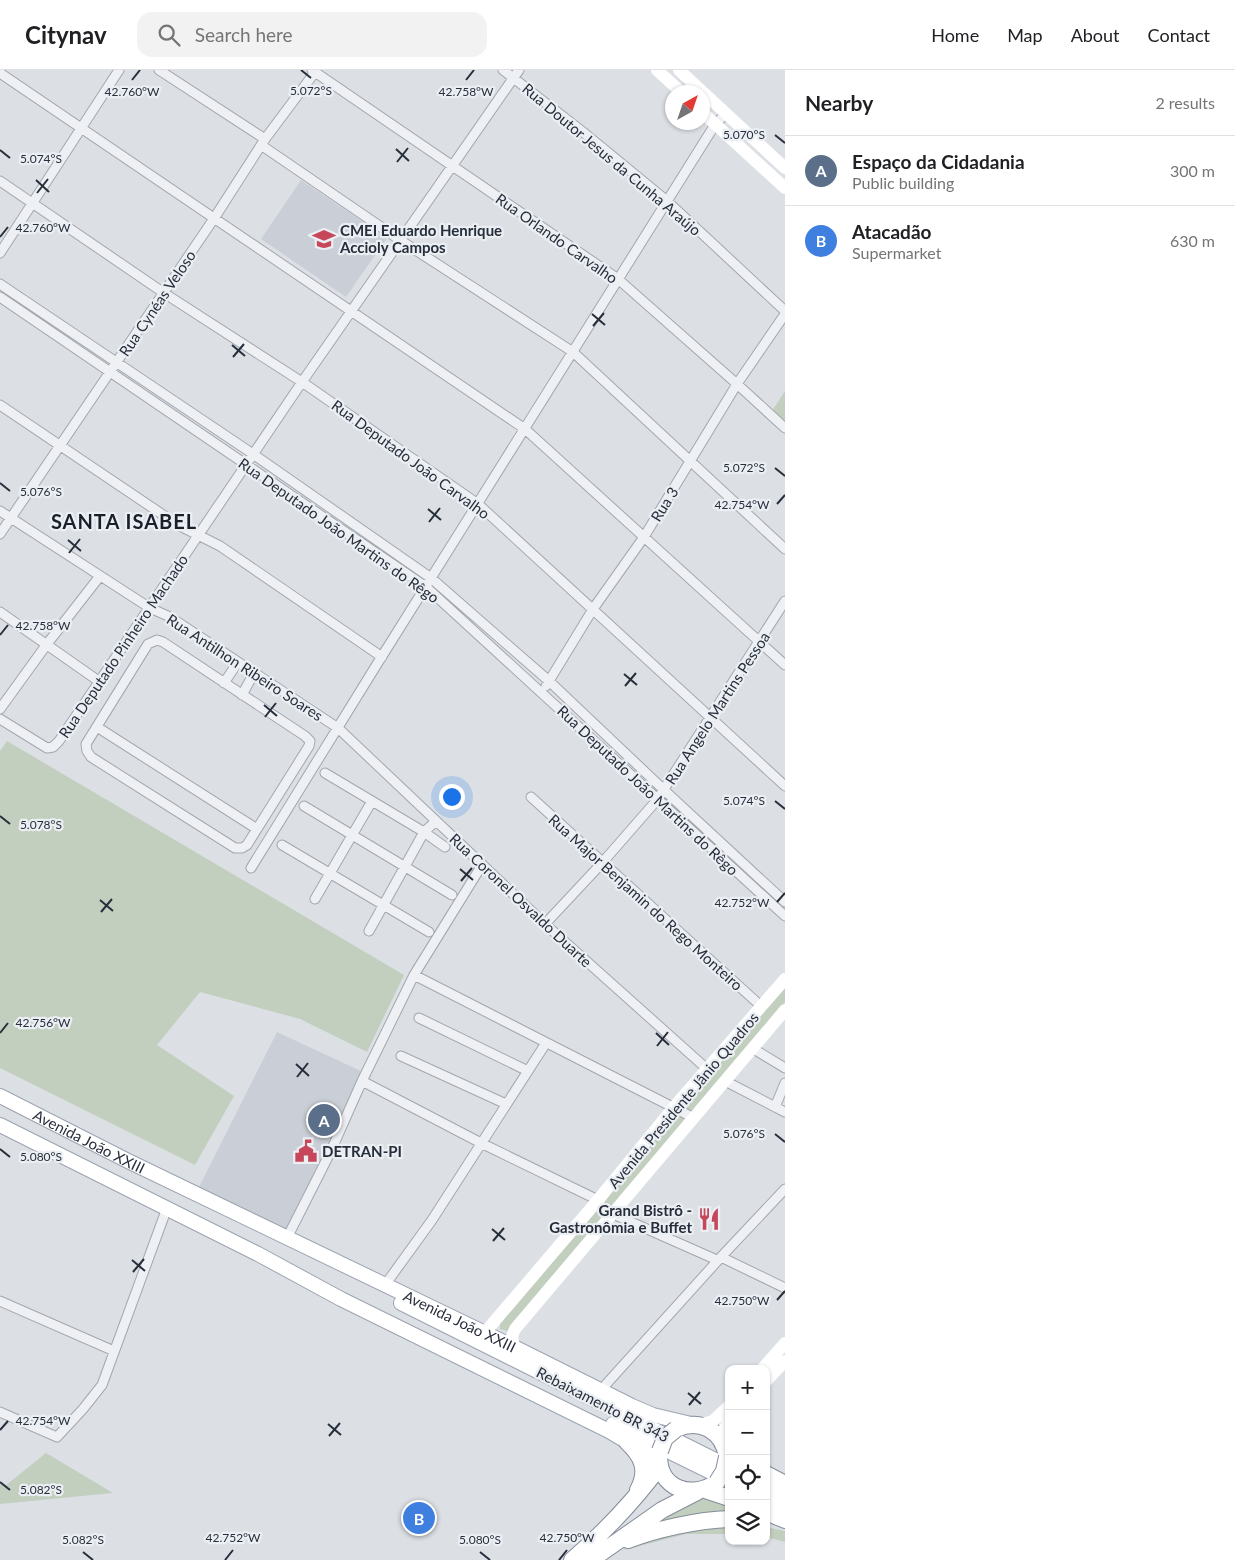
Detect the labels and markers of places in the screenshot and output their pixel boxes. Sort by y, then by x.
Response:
place label: CMEI Eduardo Henrique Accioly Campos [339,221,502,256]
school or university icon: CMEI Eduardo Henrique Accioly Campos [311,226,337,252]
pin: A [308,1101,340,1139]
public building icon: DETRAN-PI [293,1138,319,1164]
place label: DETRAN-PI [322,1142,402,1160]
place label: Grand Bistrô - Gastronômia e Buffet [549,1201,692,1236]
restaurant icon: Grand Bistrô - Gastronômia e Buffet [696,1206,722,1232]
pin: B [403,1499,435,1537]

